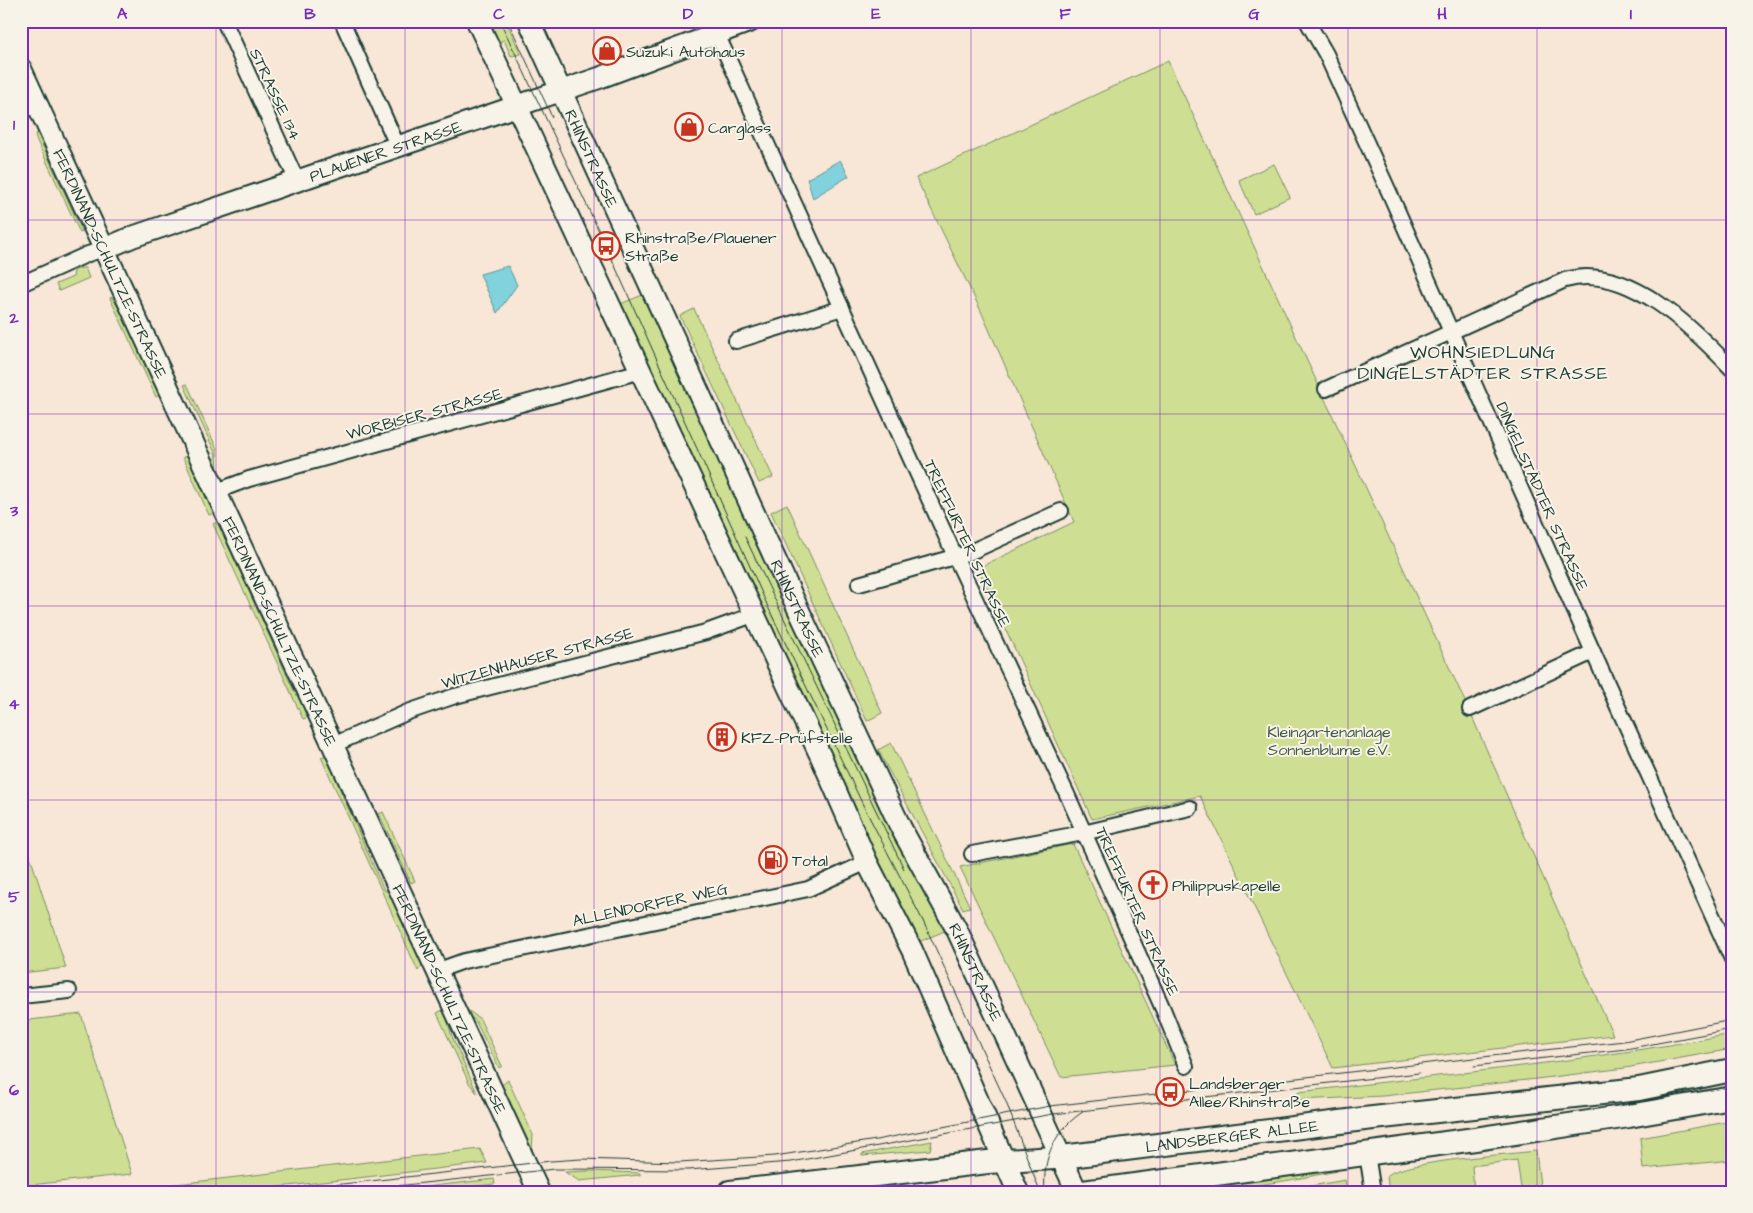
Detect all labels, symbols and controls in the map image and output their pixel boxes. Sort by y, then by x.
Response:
text: A [117,3,128,25]
text: B [304,3,316,25]
text: C [493,3,505,25]
text: D [683,3,694,25]
text: E [871,3,881,25]
text: F [1059,3,1071,25]
text: G [1248,3,1260,25]
text: H [1437,3,1447,25]
text: I [1630,3,1632,25]
shop icon: Suzuki Autohaus [592,36,622,66]
place label: Suzuki Autohaus [626,41,745,63]
street label: STRASSE 134 [244,45,306,144]
street label: RHINSTRASSE [559,106,623,212]
shop icon: Carglass [674,112,704,142]
text: 1 [13,114,16,136]
street label: PLAUENER STRASSE [307,115,465,188]
place label: Carglass [708,117,771,140]
street label: FERDINAND-SCHULTZE-STRASSE [47,145,172,383]
place label: Rhinstraße/Plauener Straße [625,227,777,267]
bus stop icon: Rhinstraße/Plauener Straße [591,231,621,261]
text: 2 [8,307,19,329]
district label: WOHNSIEDLUNG DINGELSTÄDTER STRASSE [1357,340,1609,386]
street label: WORBISER STRASSE [344,382,505,445]
street label: DINGELSTÄDTER STRASSE [1490,399,1594,595]
street label: TREFFURTER STRASSE [919,456,1016,631]
text: 3 [9,500,19,522]
street label: FERDINAND-SCHULTZE-STRASSE [217,513,342,750]
street label: RHINSTRASSE [765,556,830,662]
street label: WITZENHAUSER STRASSE [439,622,636,694]
text: 4 [9,693,20,715]
park label: Kleingartenanlage Sonnenblume e.V. [1267,721,1391,761]
building icon: KFZ-Prüfstelle [707,722,737,752]
place label: KFZ-Prüfstelle [741,727,853,749]
street label: TREFFURTER STRASSE [1090,824,1184,1000]
fuel station icon: Total [758,845,788,875]
place label: Total [792,850,828,872]
church icon: Philippuskapelle [1138,870,1168,900]
place label: Philippuskapelle [1172,875,1281,897]
street label: ALLENDORFER WEG [570,878,730,932]
street label: FERDINAND-SCHULTZE-STRASSE [387,881,512,1118]
text: 5 [8,886,20,908]
street label: RHINSTRASSE [943,919,1007,1025]
place label: Landsberger Allee/Rhinstraße [1189,1073,1310,1113]
bus stop icon: Landsberger Allee/Rhinstraße [1155,1077,1185,1107]
text: 6 [9,1079,19,1101]
street label: LANDSBERGER ALLEE [1144,1115,1320,1158]

